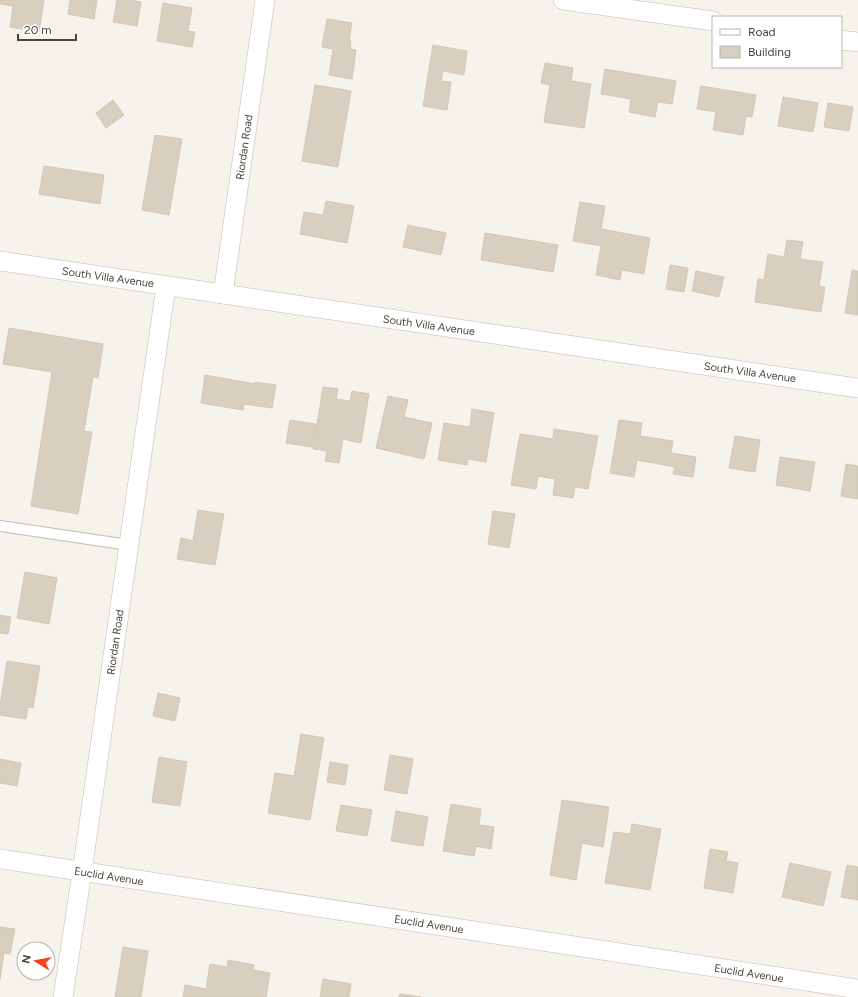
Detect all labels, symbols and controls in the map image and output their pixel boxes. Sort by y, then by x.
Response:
scale bar [18,16,76,42]
legend [712,16,842,68]
text: 20 m [24,23,52,37]
text: Road [748,25,776,39]
text: Building [748,45,791,59]
street label: Riordan Road [233,114,256,181]
street label: South Villa Avenue [61,265,155,290]
street label: South Villa Avenue [382,313,476,338]
street label: South Villa Avenue [703,360,797,385]
street label: Riordan Road [104,609,127,676]
street label: Euclid Avenue [73,865,144,888]
street label: Euclid Avenue [393,913,464,936]
north arrow [16,941,56,981]
text: N [19,954,34,965]
street label: Euclid Avenue [713,962,784,985]

